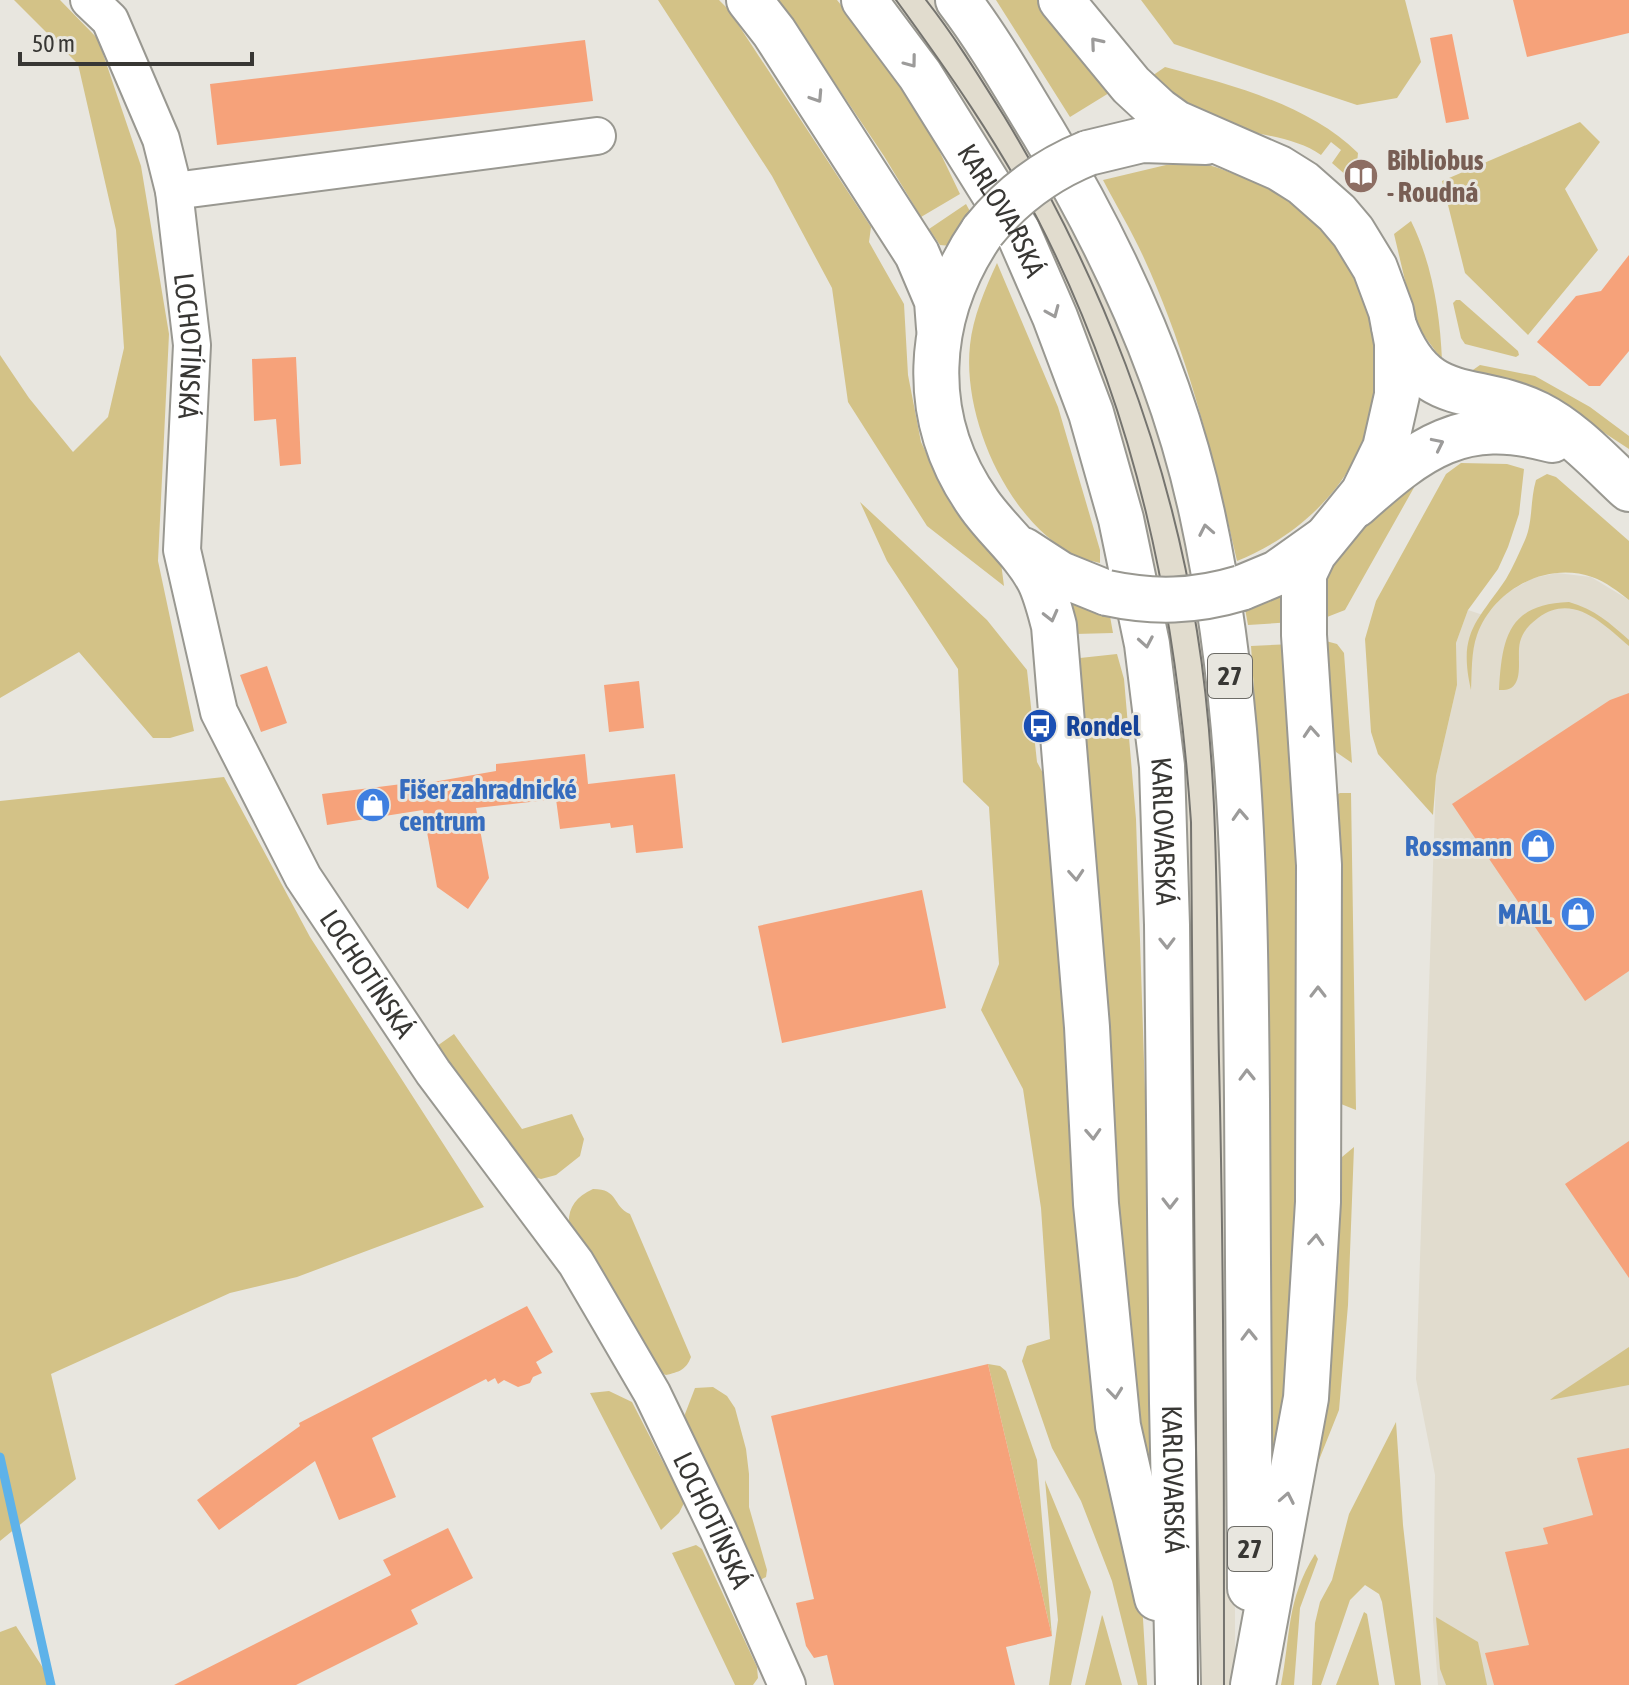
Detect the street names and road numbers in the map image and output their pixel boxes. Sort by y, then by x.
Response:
street label: KARLOVARSKÁ [951,138,1052,282]
street label: LOCHOTÍNSKÁ [168,271,208,420]
road number: 27 [1208,654,1252,698]
street label: KARLOVARSKÁ [1145,755,1182,906]
street label: LOCHOTÍNSKÁ [314,904,422,1044]
street label: KARLOVARSKÁ [1156,1405,1191,1554]
street label: LOCHOTÍNSKÁ [667,1447,758,1593]
road number: 27 [1228,1527,1272,1571]

